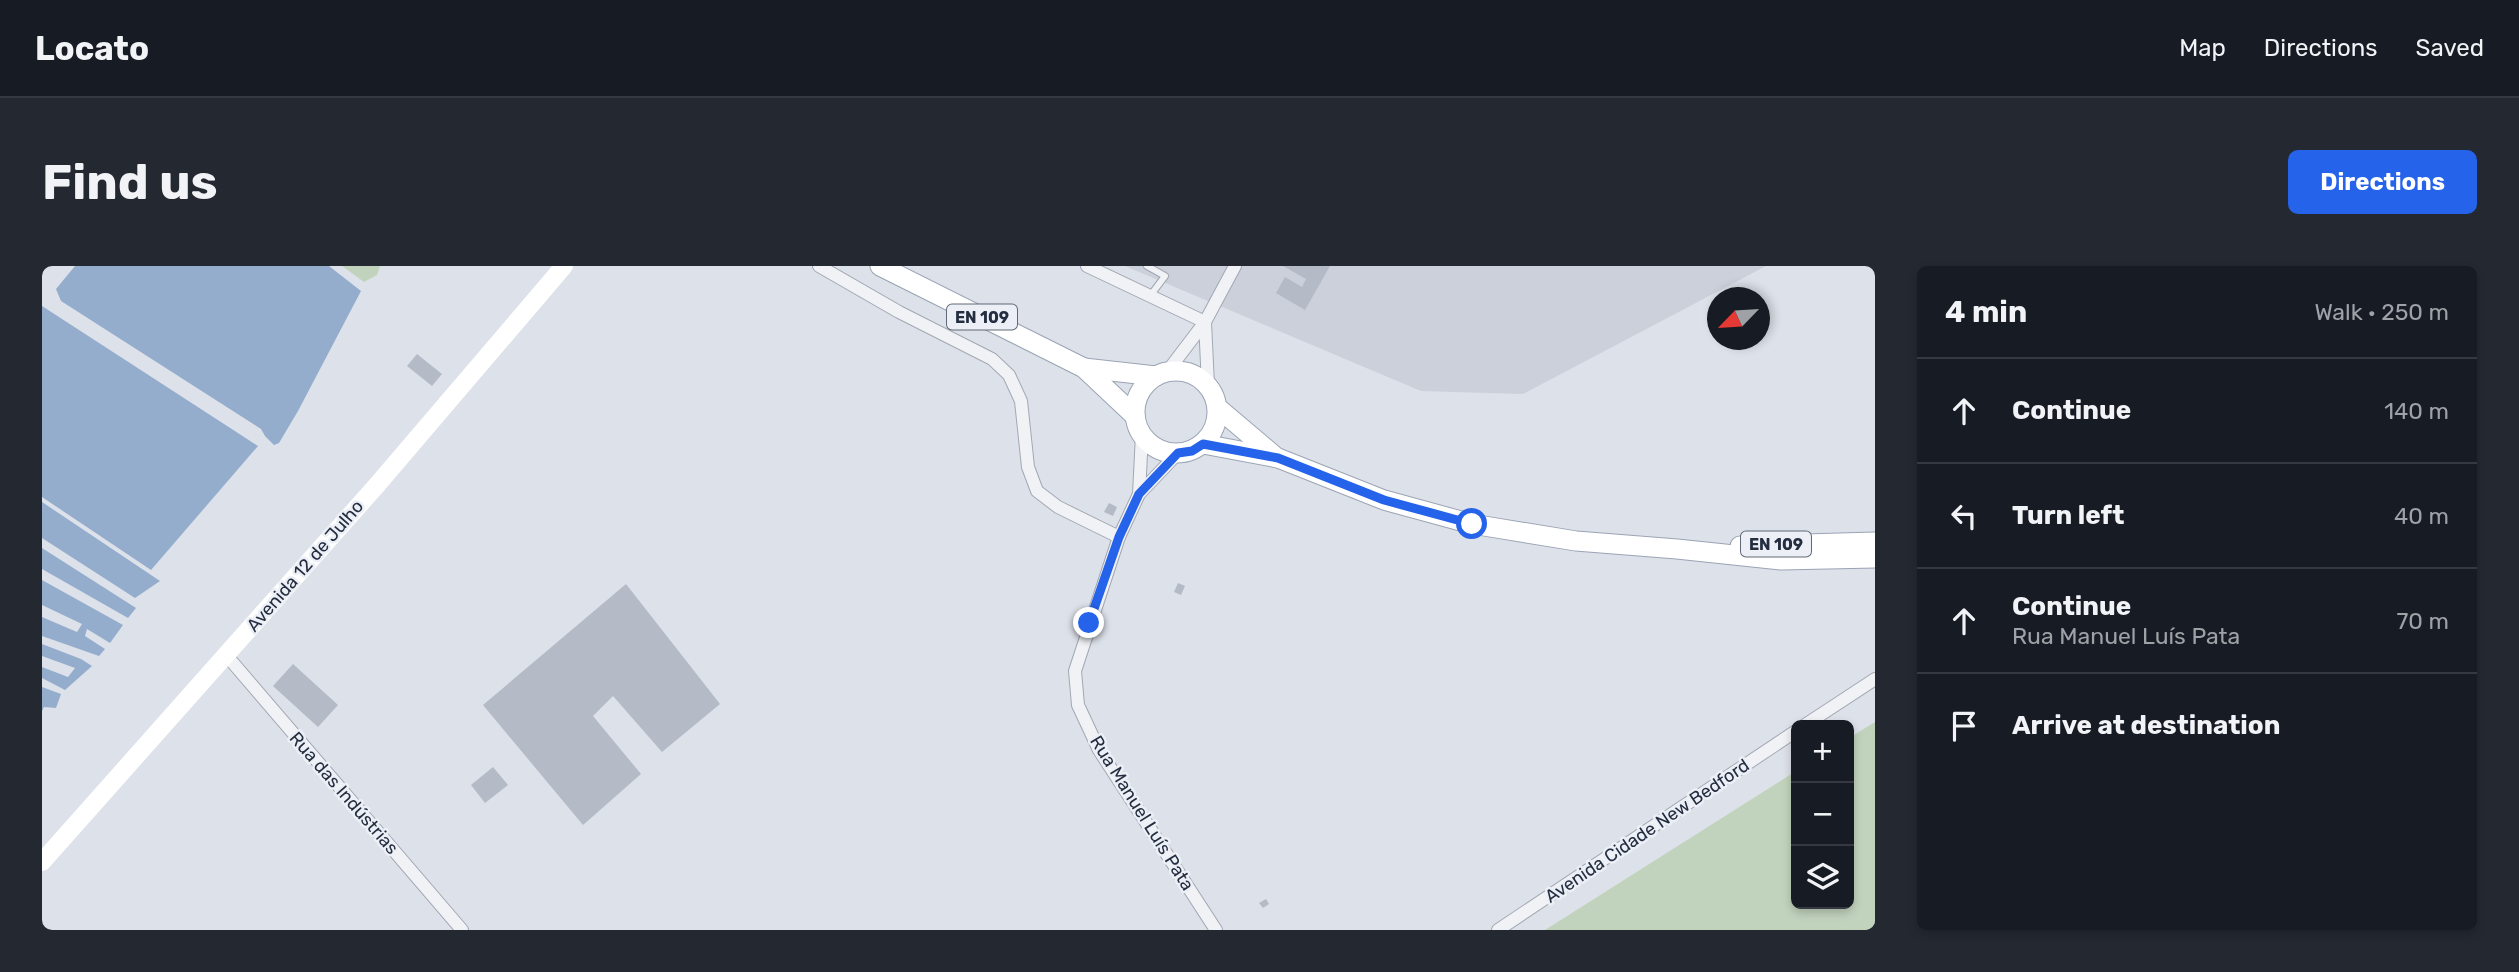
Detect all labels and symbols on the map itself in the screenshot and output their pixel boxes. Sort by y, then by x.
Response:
north arrow [1707,287,1770,350]
road number: EN 109 [947,304,1017,330]
street label: Avenida 12 de Julho [242,496,368,636]
route start [1456,508,1487,539]
road number: EN 109 [1741,532,1811,556]
route end [1073,607,1104,638]
street label: Rua das Indústrias [285,727,403,859]
street label: Rua Manuel Luís Pata [1085,731,1199,895]
street label: Avenida Cidade New Bedford [1541,754,1753,908]

